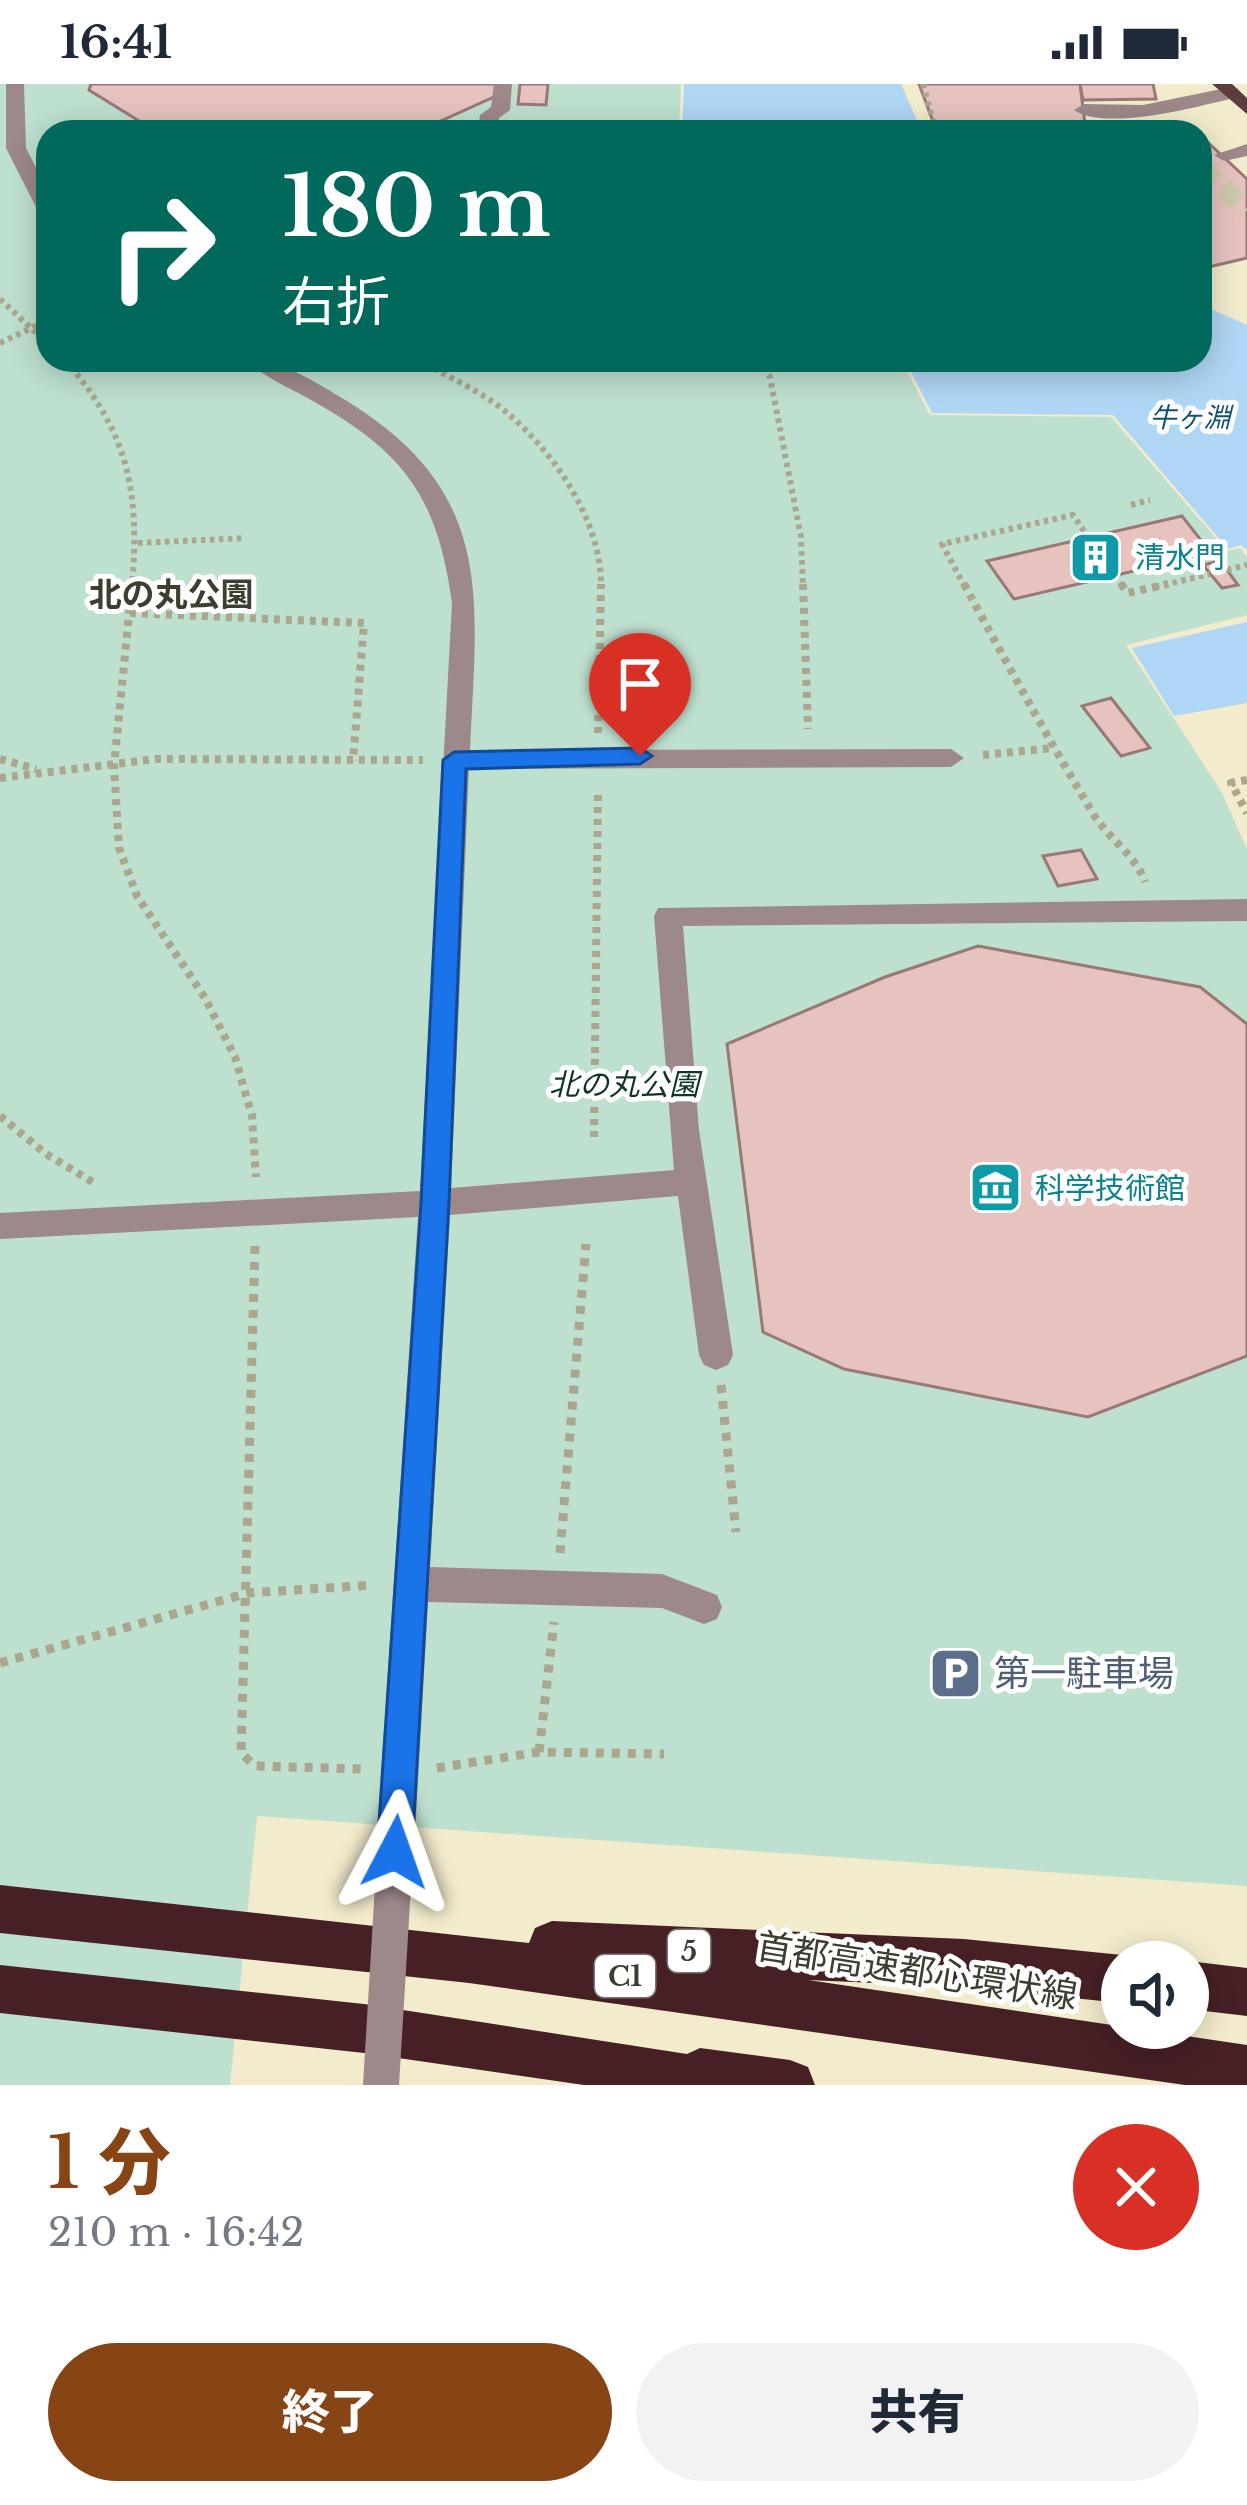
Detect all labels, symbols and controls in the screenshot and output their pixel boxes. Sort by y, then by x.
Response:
text: 16:41 [60,14,172,70]
text: 180 m [282,155,551,259]
icon: right [84,168,240,324]
text: 右折 [282,269,390,336]
water label: 牛ヶ淵 [1150,401,1234,434]
building icon: 清水門 [1068,529,1124,585]
place label: 清水門 [1135,539,1225,576]
district label: 北の丸公園 [89,574,254,615]
pin [589,633,691,756]
icon: arrive [607,651,673,717]
park label: 北の丸公園 [549,1066,703,1103]
museum icon: 科学技術館 [968,1160,1024,1216]
place label: 科学技術館 [1035,1170,1185,1207]
parking icon: 第一駐車場 [927,1645,983,1701]
place label: 第一駐車場 [994,1651,1174,1696]
position arrow [332,1789,458,1915]
street label: 首都高速都心環状線 [753,1923,1081,2019]
road number: 5 [668,1930,710,1972]
map controls [1101,1941,1209,2049]
button: sound [1101,1941,1209,2049]
road number: C1 [595,1955,655,1997]
text: 1 分 [48,2118,171,2207]
button: close [1073,2124,1199,2250]
text: 210 m · 16:42 [48,2208,304,2257]
button: 終了 [48,2343,612,2481]
button: 共有 [636,2343,1199,2481]

